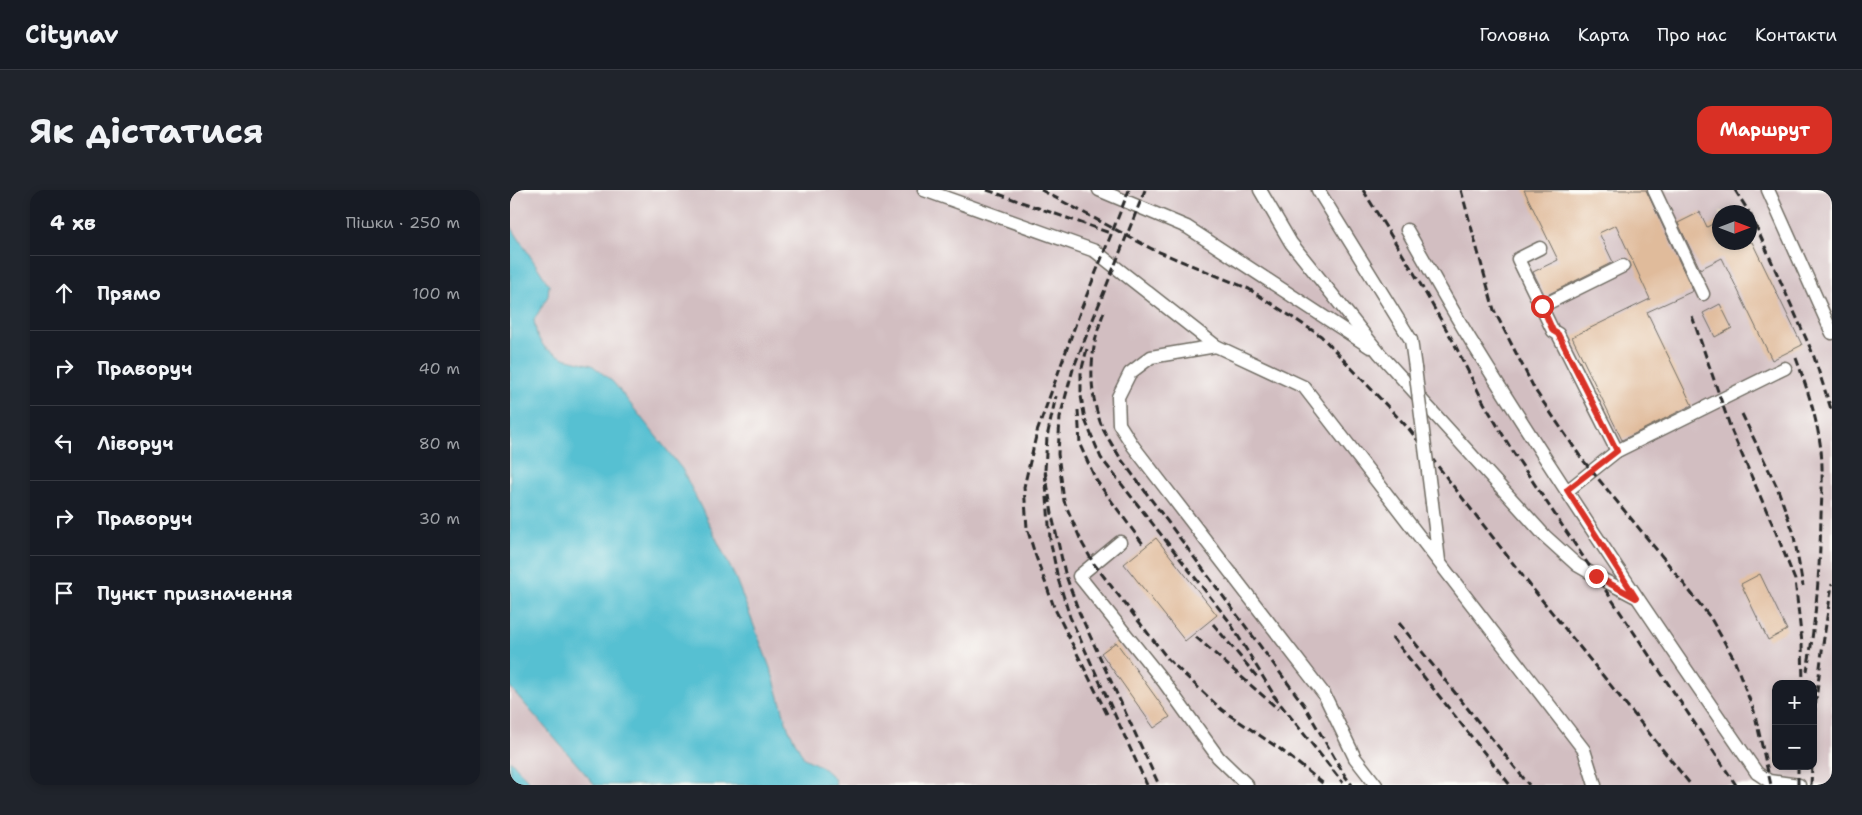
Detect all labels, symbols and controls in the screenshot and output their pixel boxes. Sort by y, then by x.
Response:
text: Citynav [25,19,119,51]
text: Головна [1479,23,1550,47]
text: Карта [1578,23,1629,47]
text: Про нас [1657,23,1727,47]
text: Контакти [1755,23,1837,47]
button: Маршрут [1697,106,1832,154]
text: Як дістатися [30,107,264,154]
north arrow [1712,205,1757,250]
text: 4 хв [50,209,96,237]
text: Пішки · 250 m [346,212,460,233]
icon: ahead [50,279,78,307]
text: Прямо [97,281,161,306]
text: 100 m [412,283,460,304]
route start [1531,295,1554,318]
icon: right [50,354,78,382]
text: Праворуч [97,356,192,381]
text: 40 m [418,358,460,379]
icon: left [50,429,78,457]
text: Ліворуч [97,431,173,456]
text: 80 m [419,433,460,454]
icon: right [50,504,78,532]
text: Праворуч [97,506,192,531]
text: 30 m [419,508,460,529]
route end [1585,565,1608,588]
icon: arrive [50,579,78,607]
text: Пункт призначення [97,581,293,606]
map controls [1772,680,1817,770]
button: + [1772,680,1817,725]
button: − [1772,725,1817,770]

